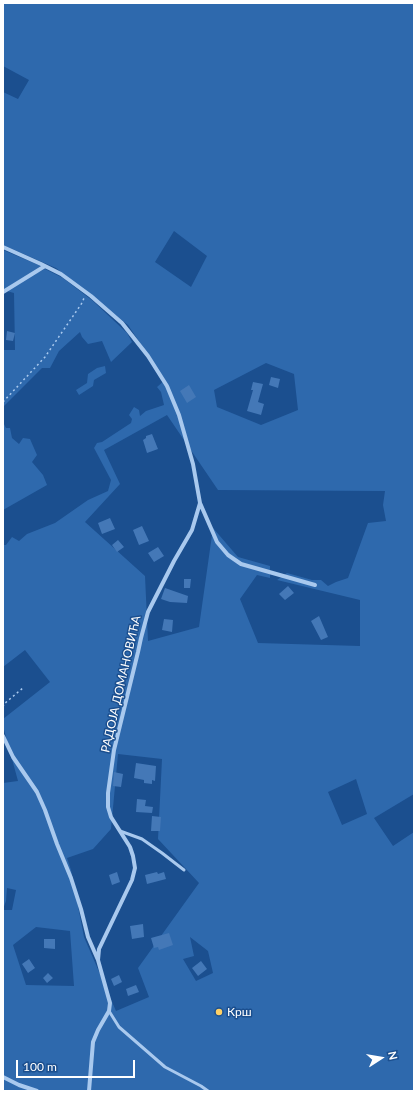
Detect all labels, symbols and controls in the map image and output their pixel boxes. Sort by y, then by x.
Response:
street label: РАДОЈА ДОМАНОВИЋА [98,614,144,754]
place label: Крш [227,1005,252,1019]
marker: Крш [214,1007,224,1017]
north arrow [361,1038,401,1078]
text: N [386,1050,400,1061]
scale bar [18,1052,137,1078]
text: 100 m [23,1059,57,1074]

